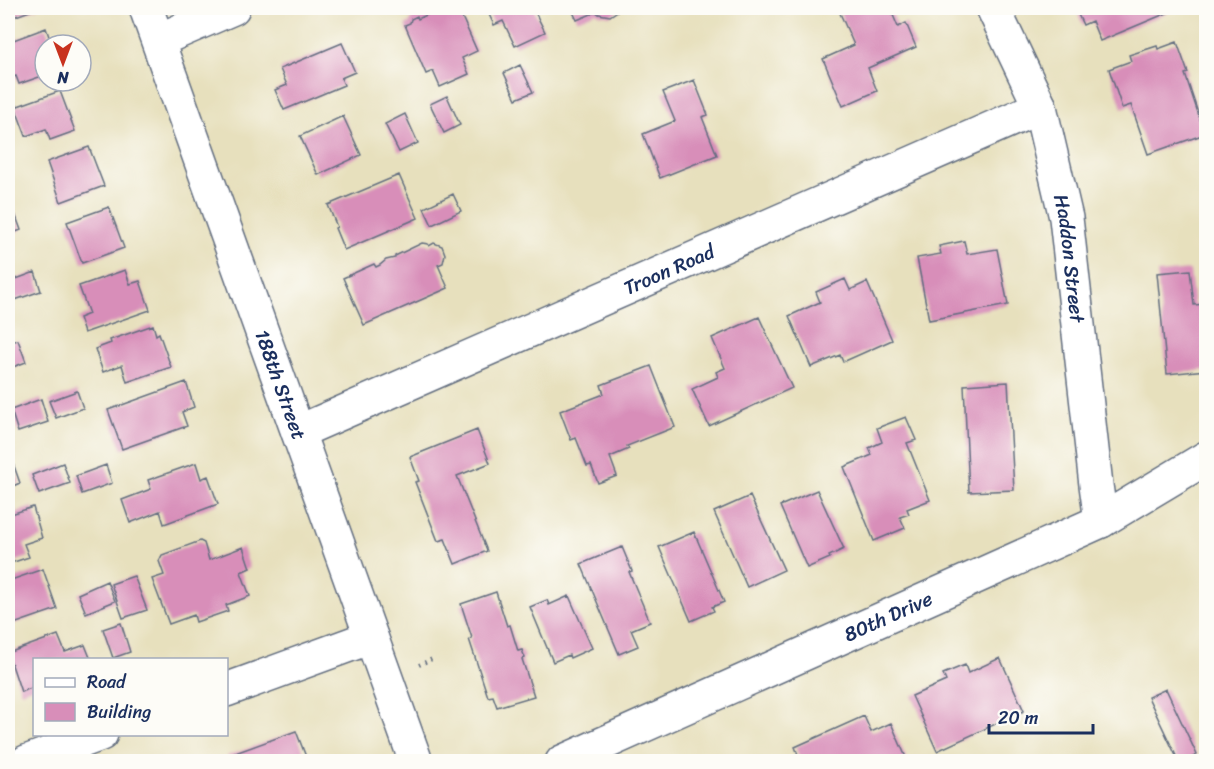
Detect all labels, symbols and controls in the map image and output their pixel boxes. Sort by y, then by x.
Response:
north arrow [33,33,93,93]
text: N [57,63,70,92]
street label: Haddon Street [1043,191,1095,325]
street label: Troon Road [618,234,722,305]
street label: 188th Street [244,325,316,445]
street label: 80th Drive [838,581,938,652]
legend [33,658,228,736]
text: Road [87,666,127,698]
text: Building [87,696,151,728]
scale bar [989,697,1092,735]
text: 20 m [998,702,1038,734]

